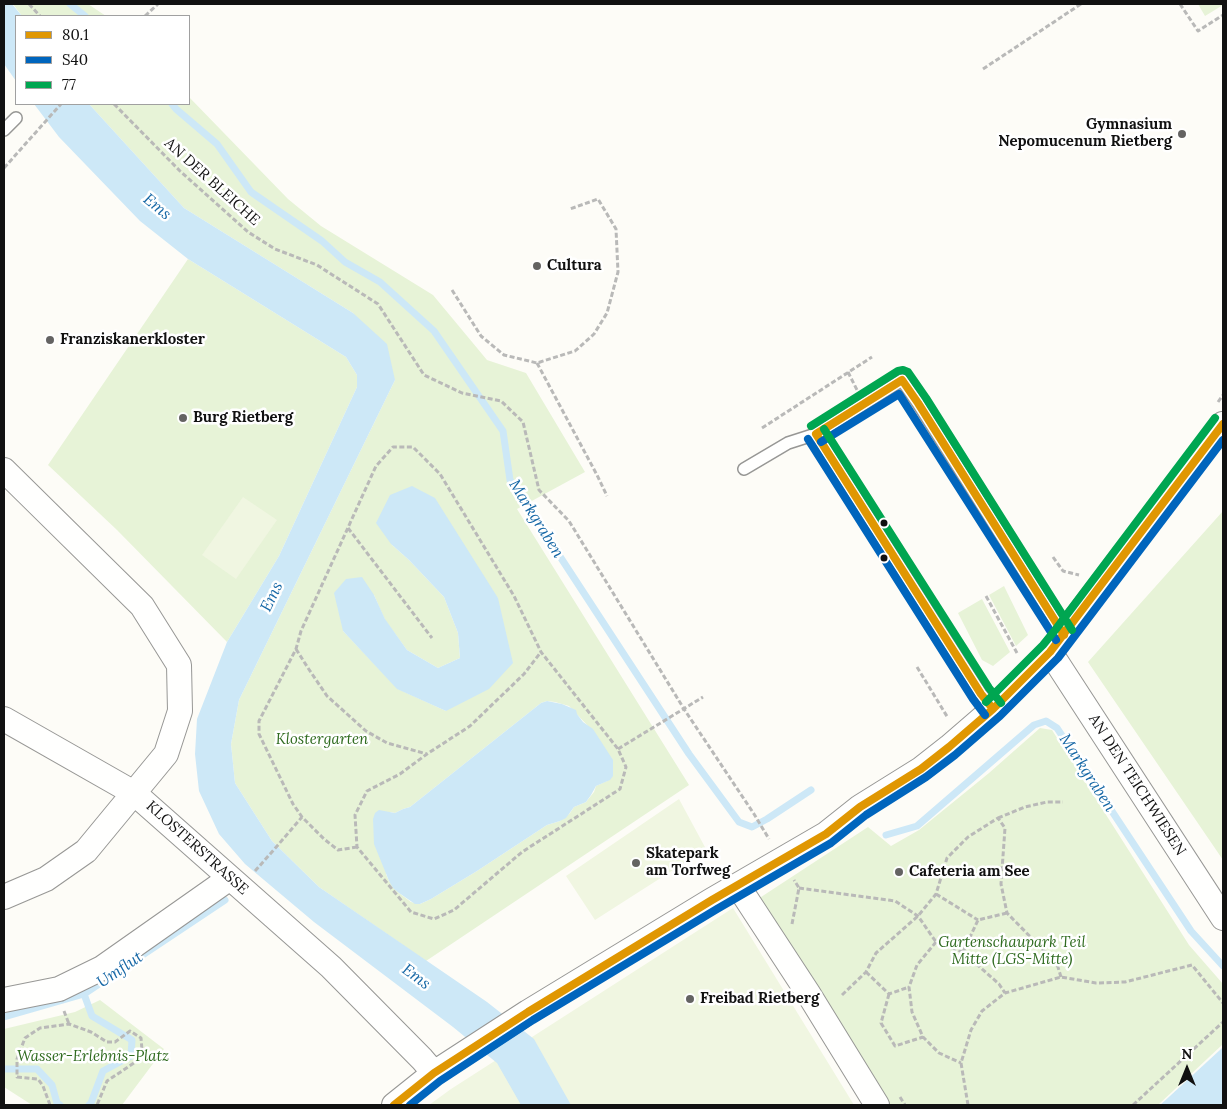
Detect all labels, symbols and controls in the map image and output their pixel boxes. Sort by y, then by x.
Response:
legend [15,15,190,105]
text: 80.1 [62,25,89,44]
text: S40 [62,50,88,69]
text: 77 [62,75,76,94]
place label: Gymnasium Nepomucenum Rietberg [998,116,1172,151]
marker: Gymnasium Nepomucenum Rietberg [1176,128,1188,140]
street label: AN DER BLEICHE [161,134,263,230]
water label: Ems [139,190,175,224]
place label: Cultura [547,257,602,275]
marker: Cultura [531,260,543,272]
place label: Franziskanerkloster [60,331,205,349]
marker: Franziskanerkloster [44,334,56,346]
place label: Burg Rietberg [193,409,293,427]
marker: Burg Rietberg [177,412,189,424]
water label: Markgraben [504,476,568,562]
unlabelled marker [879,518,889,528]
unlabelled marker [879,553,889,563]
water label: Ems [257,579,287,615]
street label: AN DEN TEICHWIESEN [1085,711,1189,859]
park label: Klostergarten [276,731,368,749]
water label: Markgraben [1055,731,1119,815]
street label: KLOSTERSTRASSE [142,797,252,899]
place label: Skatepark am Torfweg [646,845,730,880]
marker: Skatepark am Torfweg [630,857,642,869]
place label: Cafeteria am See [909,863,1030,881]
marker: Cafeteria am See [893,866,905,878]
park label: Gartenschaupark Teil Mitte (LGS-Mitte) [938,934,1086,969]
water label: Umflut [93,948,147,992]
water label: Ems [398,960,434,994]
place label: Freibad Rietberg [700,990,819,1008]
marker: Freibad Rietberg [684,993,696,1005]
north arrow [1162,1044,1212,1094]
text: N [1182,1045,1192,1063]
park label: Wasser-Erlebnis-Platz [17,1048,169,1066]

